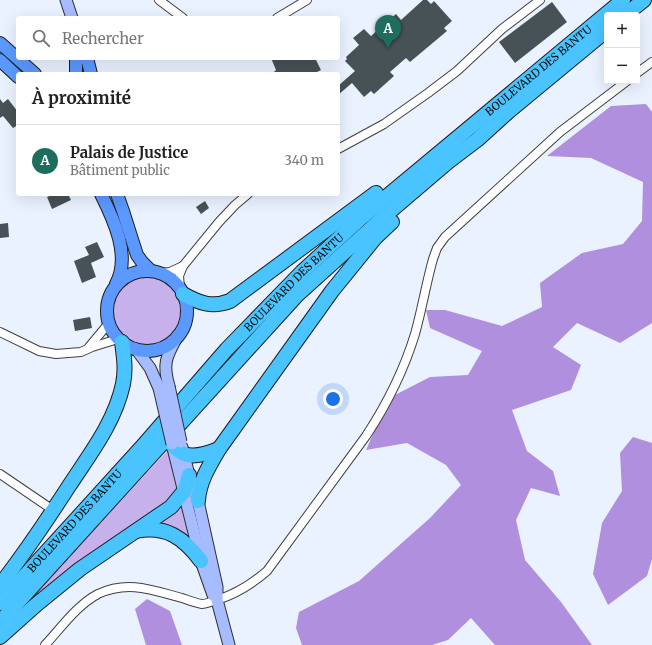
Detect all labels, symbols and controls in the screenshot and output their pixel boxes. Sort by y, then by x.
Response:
map controls [604,12,640,84]
button: + [604,12,640,48]
pin: A [375,15,401,48]
search box [16,16,340,60]
street label: BOULEVARD DES BANTU [482,22,595,119]
icon: search [30,27,52,49]
text: Rechercher [62,29,144,48]
button: − [604,48,640,84]
text: À proximité [32,87,131,109]
text: Palais de Justice [70,143,188,162]
text: A [40,152,50,169]
text: 340 m [285,152,324,169]
text: Bâtiment public [70,162,170,179]
street label: BOULEVARD DES BANTU [241,230,347,334]
your location [323,389,343,409]
street label: BOULEVARD DES BANTU [24,466,125,575]

